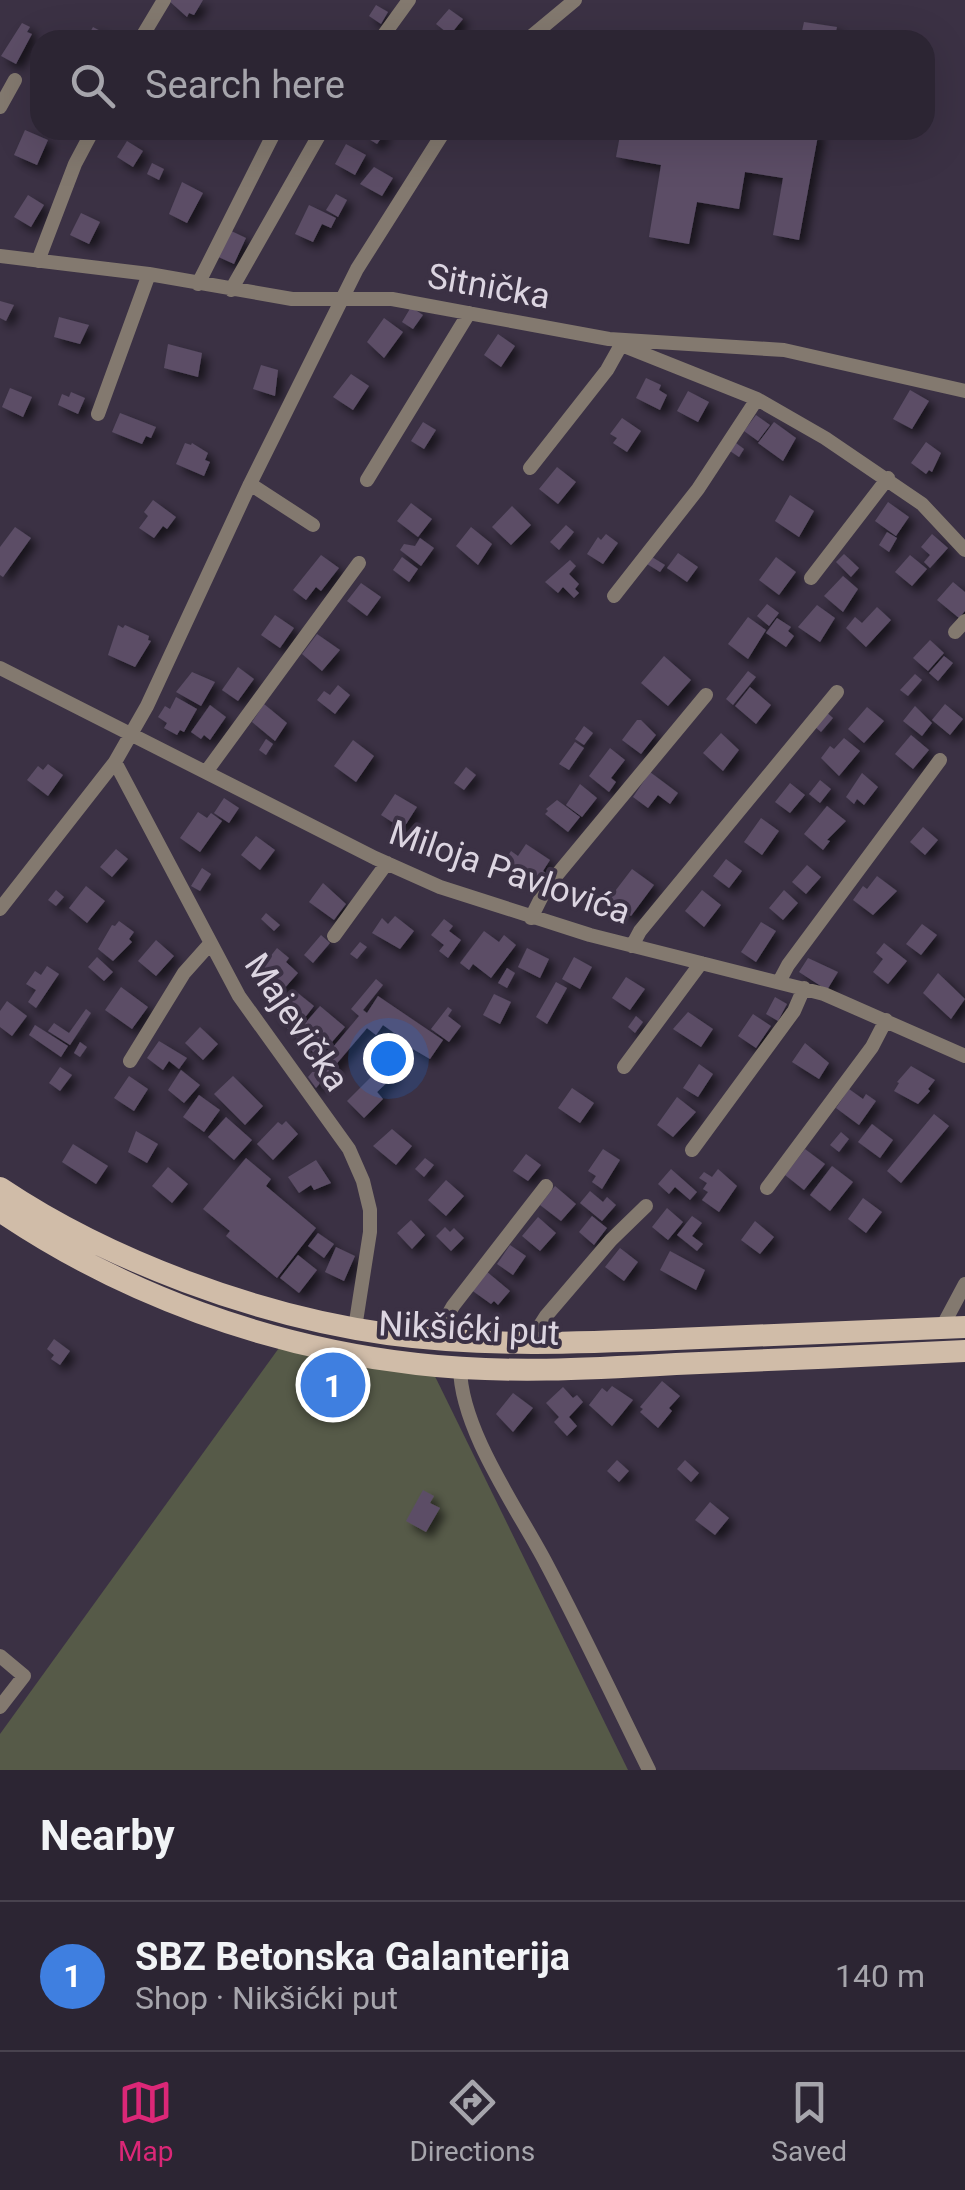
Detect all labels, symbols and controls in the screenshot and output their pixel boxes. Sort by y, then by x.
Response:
search box [30,30,935,140]
icon: search [65,58,120,113]
text: Search here [145,63,345,107]
street label: Sitnička [424,256,553,317]
street label: Miloja Pavlovića [384,812,636,933]
street label: Majevička [236,946,357,1099]
your location [363,1033,414,1084]
street label: Nikšićki put [377,1303,561,1354]
pin: 1 [300,1348,366,1422]
text: Nearby [40,1811,175,1860]
text: SBZ Betonska Galanterija [135,1935,570,1979]
text: 1 [63,1957,82,1995]
text: 140 m [835,1957,925,1995]
text: Shop · Nikšićki put [135,1979,398,2017]
tab: Map [118,2075,173,2168]
tab: Directions [409,2075,535,2168]
tab: Saved [771,2075,847,2168]

